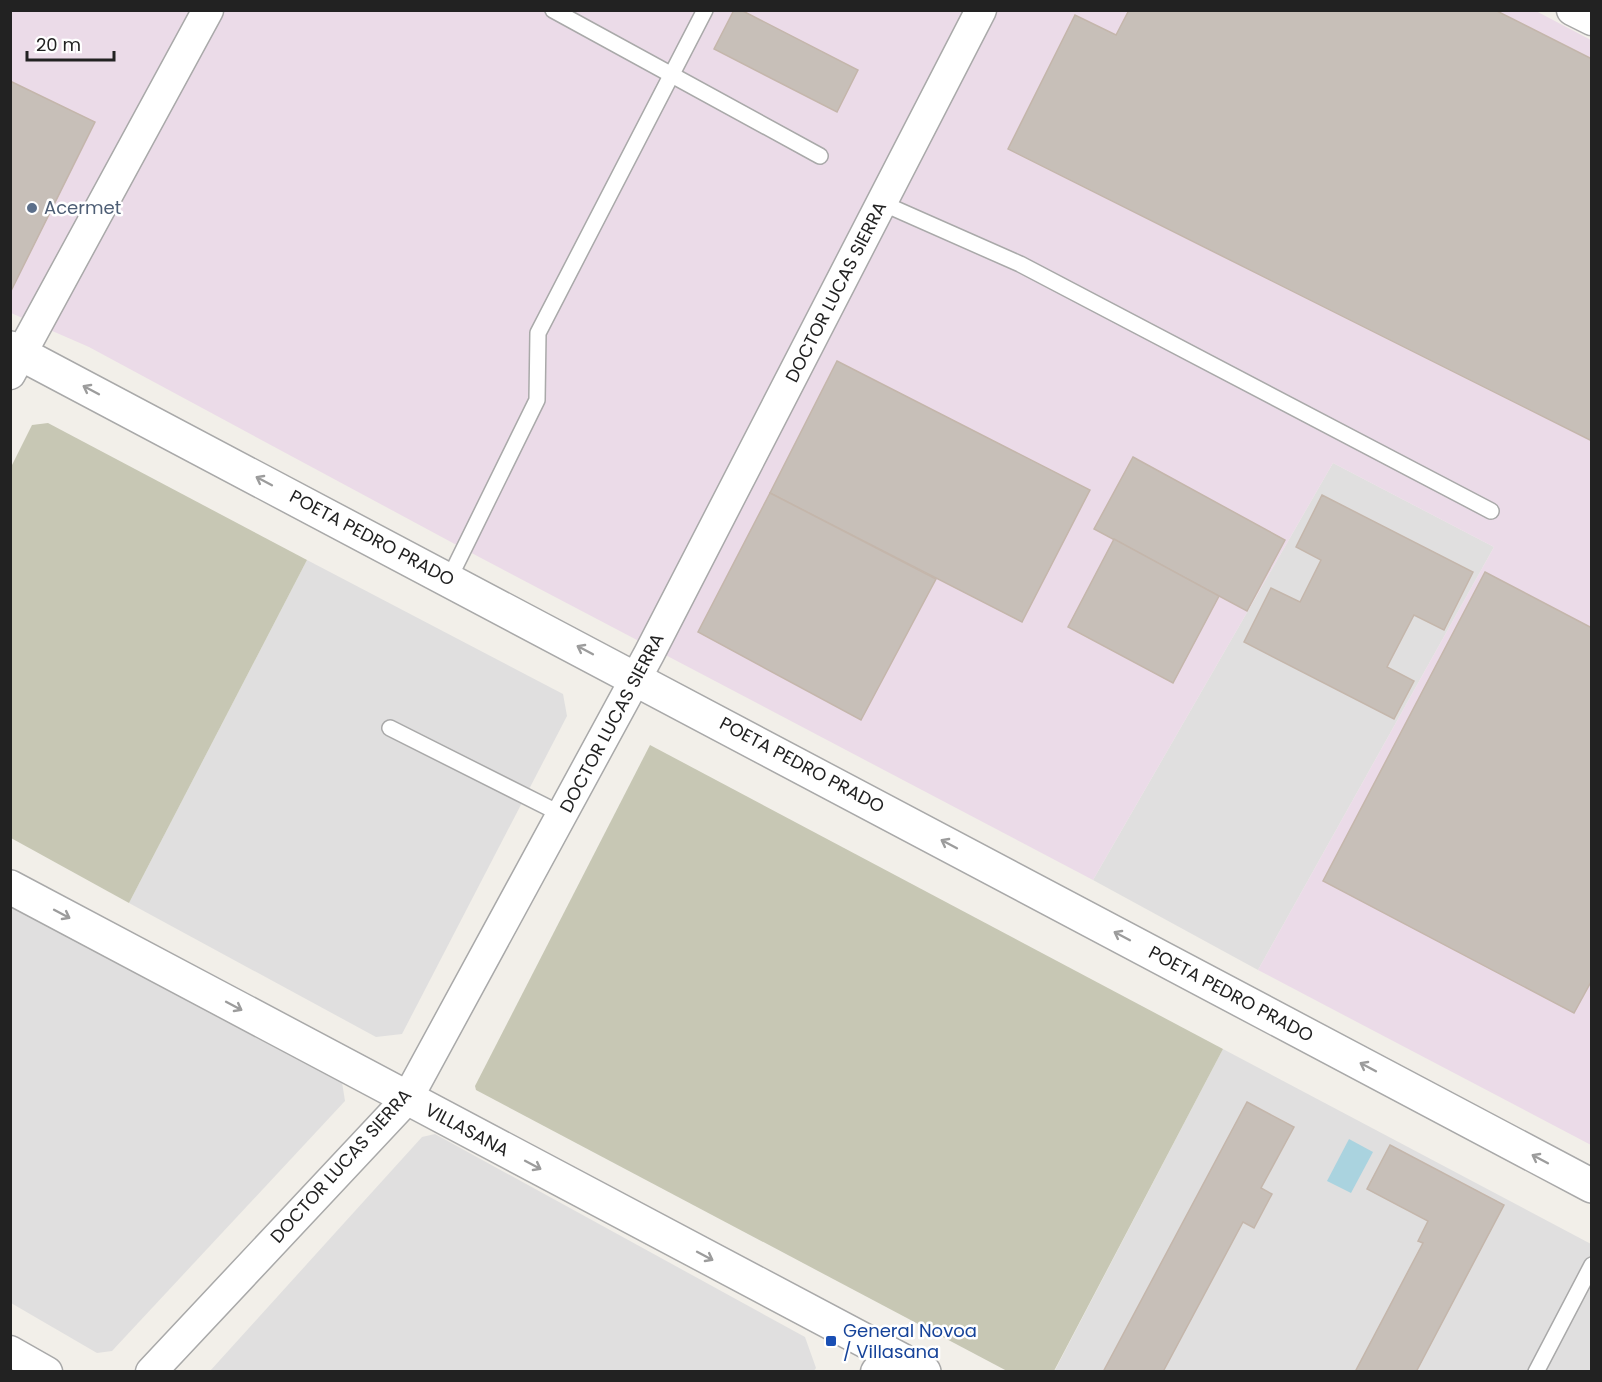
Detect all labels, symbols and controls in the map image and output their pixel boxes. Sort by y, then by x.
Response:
scale bar [27,24,114,62]
text: 20 m [36,32,81,57]
place label: Acermet [44,195,121,220]
street label: DOCTOR LUCAS SIERRA [779,197,892,387]
marker: Acermet [25,201,39,215]
one-way arrow [83,384,100,396]
one-way arrow [255,475,273,486]
street label: POETA PEDRO PRADO [286,484,459,592]
street label: DOCTOR LUCAS SIERRA [554,629,670,817]
one-way arrow [577,644,594,656]
street label: POETA PEDRO PRADO [716,711,889,819]
one-way arrow [941,838,959,849]
one-way arrow [53,908,70,920]
one-way arrow [1113,930,1131,941]
street label: POETA PEDRO PRADO [1145,940,1318,1048]
one-way arrow [225,1001,243,1012]
one-way arrow [1359,1061,1377,1072]
street label: DOCTOR LUCAS SIERRA [264,1083,417,1248]
street label: VILLASANA [421,1097,514,1162]
one-way arrow [1531,1152,1549,1164]
one-way arrow [524,1159,541,1171]
one-way arrow [696,1251,714,1262]
place label: General Novoa / Villasana [843,1318,977,1364]
marker: General Novoa / Villasana [824,1334,838,1348]

